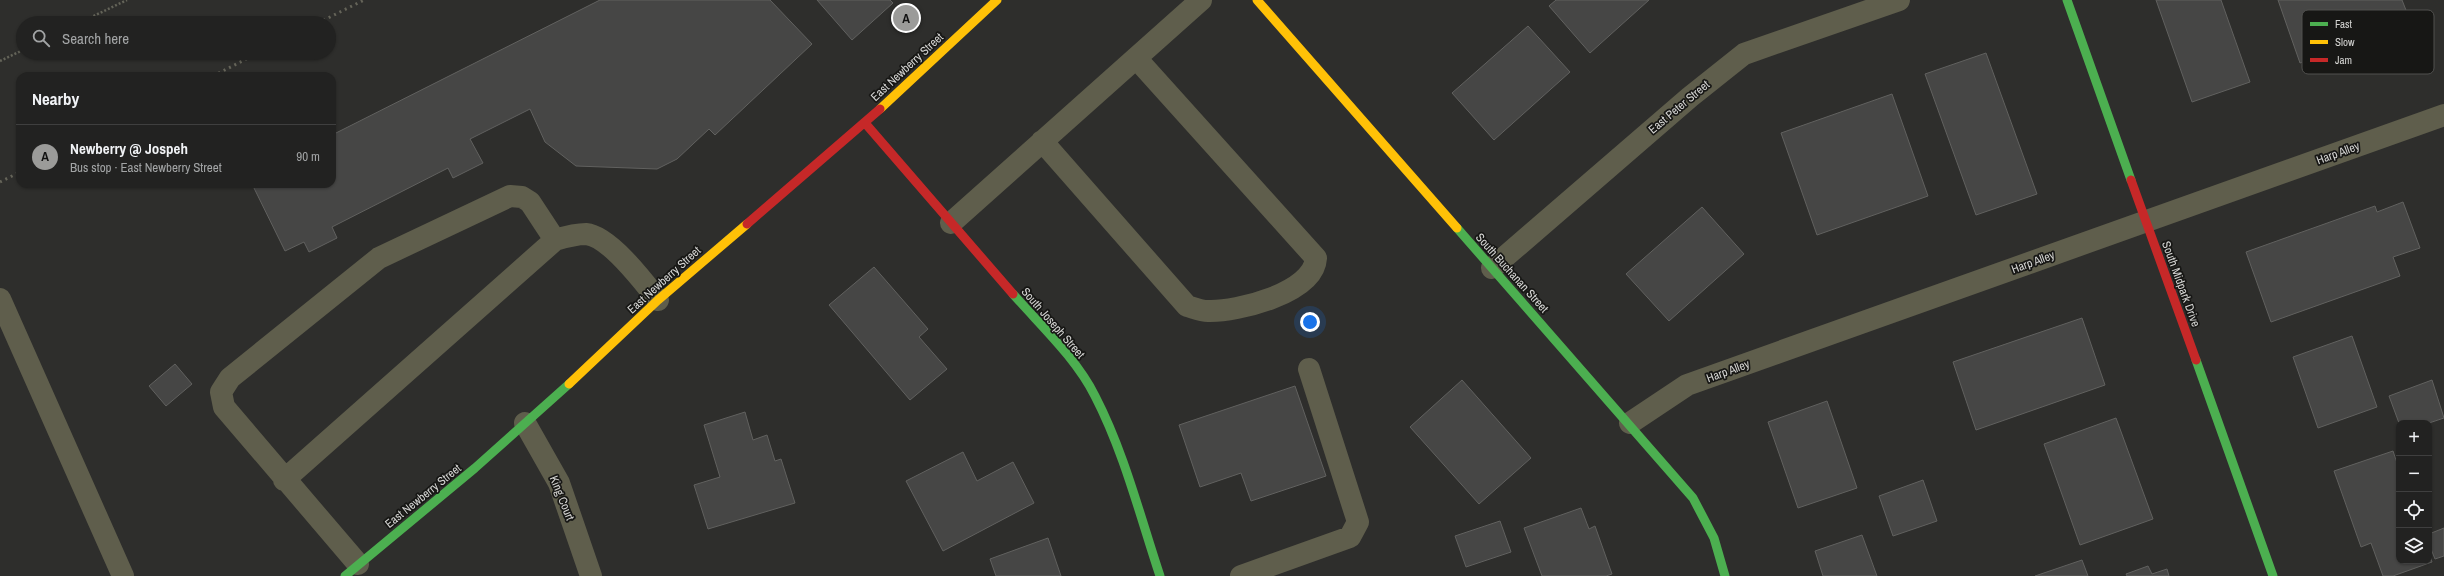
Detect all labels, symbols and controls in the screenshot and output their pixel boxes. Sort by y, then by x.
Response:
pin: A [893,3,919,33]
legend [2302,10,2434,74]
search box [16,16,336,60]
text: Fast [2335,17,2353,31]
icon: search [30,27,52,49]
text: Search here [62,28,129,49]
street label: East Newberry Street [867,29,947,105]
text: Slow [2335,35,2355,49]
text: Jam [2335,53,2352,67]
street label: East Peter Street [1645,77,1713,137]
text: Nearby [32,87,79,110]
text: Newberry @ Jospeh [70,138,188,159]
street label: Harp Alley [2314,138,2362,168]
text: A [41,148,49,165]
text: 90 m [296,148,320,165]
text: Bus stop · East Newberry Street [70,159,222,176]
street label: South Buchanan Street [1472,230,1552,316]
street label: South Midpark Drive [2158,239,2204,329]
street label: East Newberry Street [624,243,704,317]
street label: Harp Alley [2009,247,2057,277]
street label: South Joseph Street [1018,284,1088,362]
your location [1300,312,1320,332]
street label: Harp Alley [1704,356,1752,386]
map controls [2396,420,2432,564]
button: + [2396,420,2432,456]
button: − [2396,456,2432,492]
street label: East Newberry Street [382,460,465,532]
street label: King Court [546,473,578,523]
button: locate [2396,492,2432,528]
button: layers [2396,528,2432,564]

